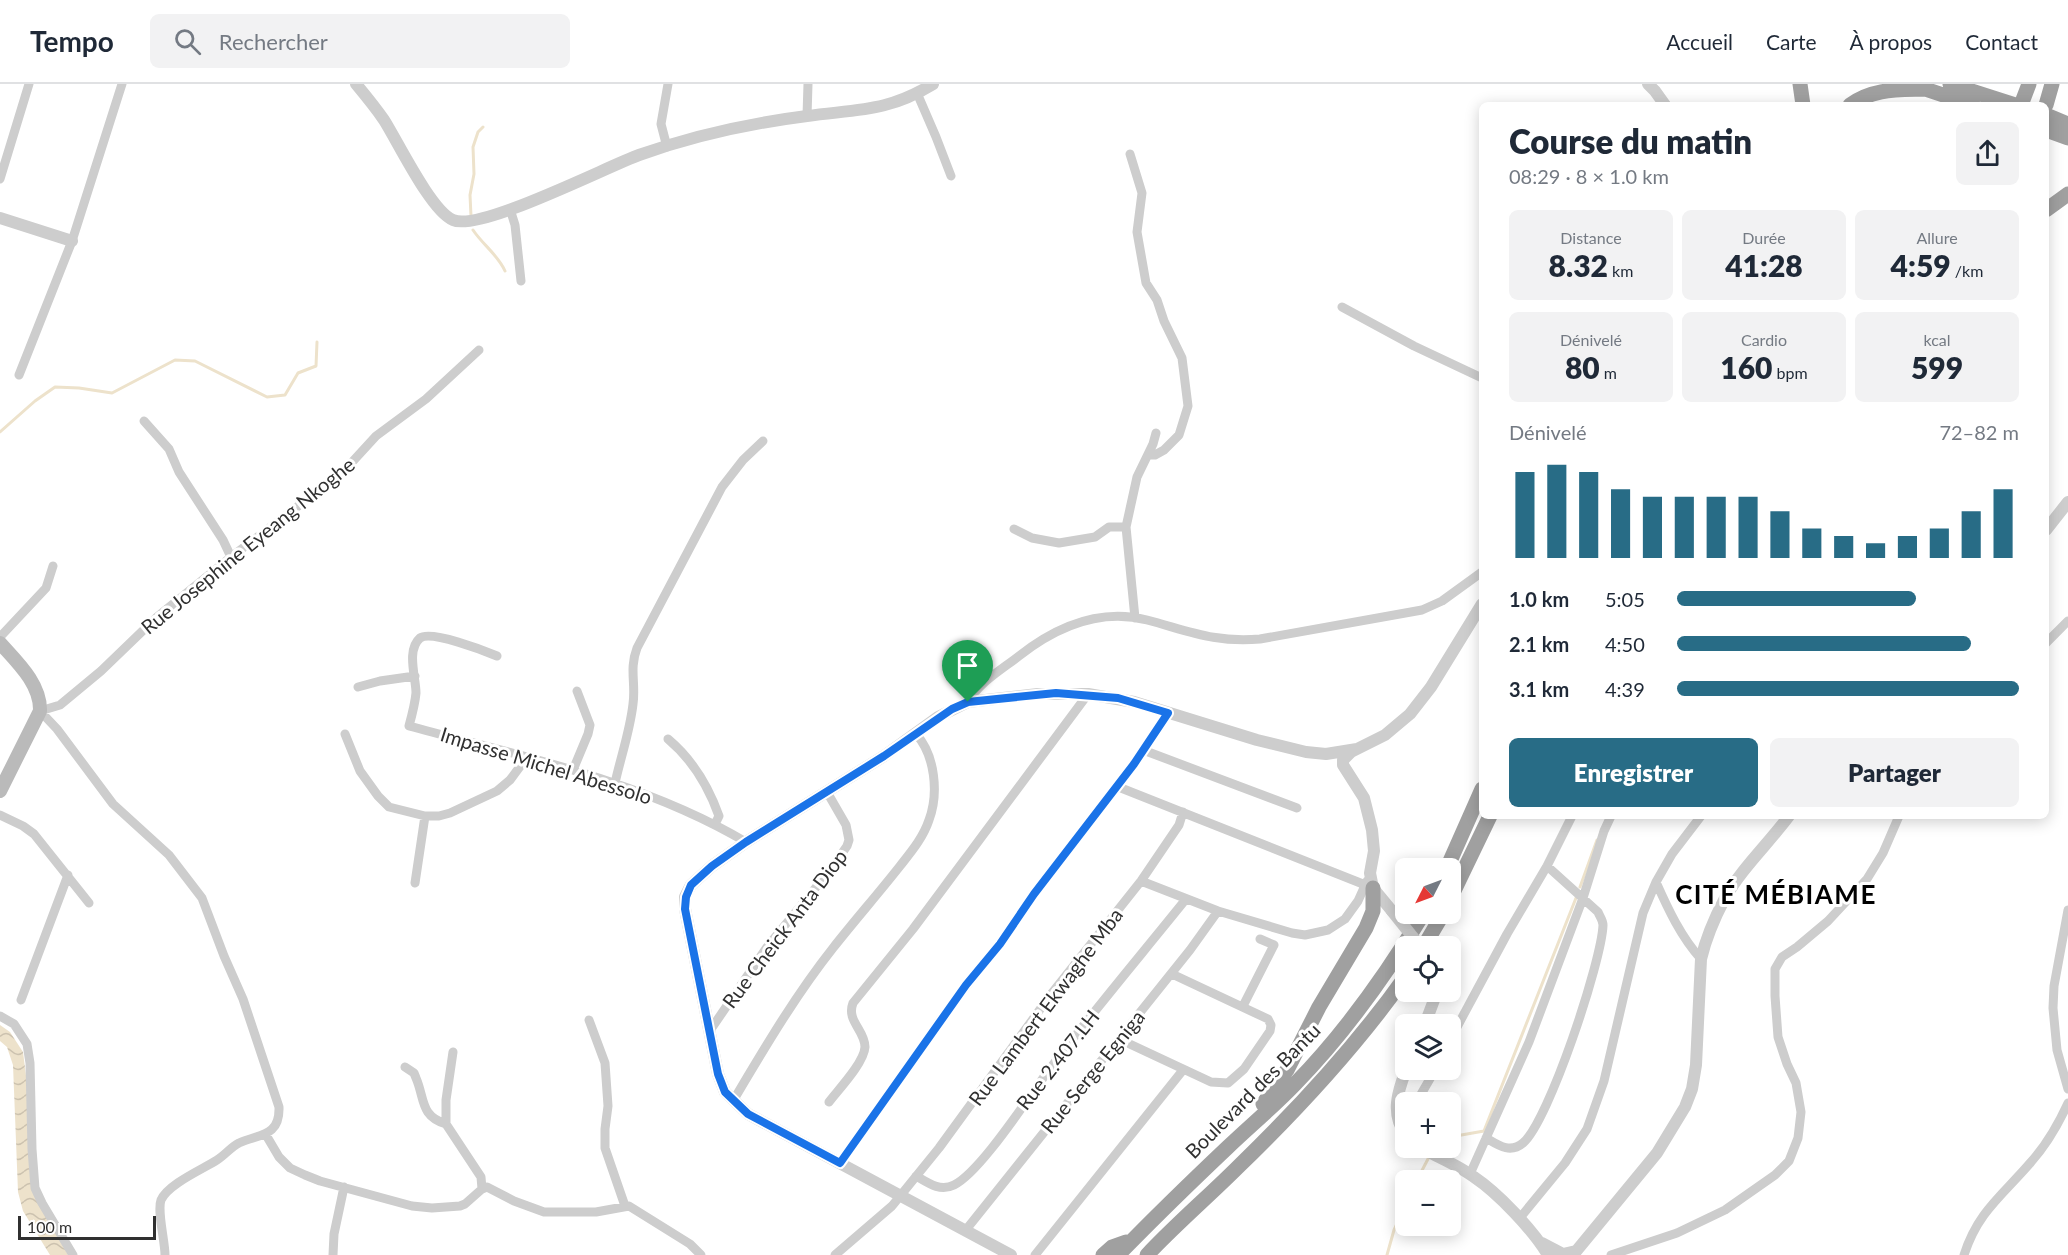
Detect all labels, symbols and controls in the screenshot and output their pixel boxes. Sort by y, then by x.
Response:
search box [150,14,570,68]
text: Tempo [30,24,114,58]
icon: search [171,25,204,58]
text: Rechercher [219,28,328,55]
text: Accueil [1666,29,1733,54]
text: Carte [1766,29,1817,54]
text: À propos [1850,29,1932,54]
text: Contact [1965,29,2038,54]
text: Course du matin [1509,121,1752,161]
button: share [1956,122,2019,185]
text: 08:29 · 8 × 1.0 km [1509,164,1669,188]
text: Distance [1560,228,1622,247]
text: Durée [1742,228,1786,247]
text: Allure [1916,228,1958,247]
text: 8.32 [1549,247,1608,283]
text: 41:28 [1725,247,1803,283]
text: 4:59 [1891,247,1951,283]
text: km [1608,261,1633,280]
text: /km [1951,261,1983,280]
text: Dénivelé [1560,330,1622,349]
text: Cardio [1741,330,1787,349]
text: kcal [1923,330,1951,349]
text: 80 [1565,349,1600,385]
text: 160 [1720,349,1773,385]
text: 599 [1911,349,1963,385]
text: m [1600,363,1617,382]
text: bpm [1773,363,1808,382]
text: Dénivelé [1509,420,1586,444]
text: 72–82 m [1939,420,2019,444]
street label: Rue Josephine Eyeang Nkoghe [136,452,359,639]
text: 1.0 km [1509,587,1569,611]
text: 5:05 [1605,587,1645,611]
text: 2.1 km [1509,632,1569,656]
text: 4:50 [1605,632,1645,656]
pin [942,640,993,702]
icon: arrive [951,649,984,682]
text: 3.1 km [1509,677,1569,701]
text: 4:39 [1605,677,1645,701]
street label: Impasse Michel Abessolo [438,721,655,809]
button: Enregistrer [1509,738,1758,807]
button: Partager [1770,738,2019,807]
street label: Rue Cheick Anta Diop [717,844,852,1012]
north arrow [1395,858,1461,924]
map controls [1395,858,1461,1236]
district label: CITÉ MÉBIAME [1675,878,1877,910]
street label: Rue Lambert Ekwaghe Mba [963,903,1127,1110]
button: locate [1395,936,1461,1002]
street label: Rue 2.407.LH [1011,1005,1104,1114]
street label: Rue Serge Egniga [1035,1005,1149,1138]
button: layers [1395,1014,1461,1080]
street label: Boulevard des Bantu [1180,1018,1325,1163]
button: + [1395,1092,1461,1158]
button: − [1395,1170,1461,1236]
scale bar [18,1213,156,1240]
text: 100 m [27,1217,72,1236]

